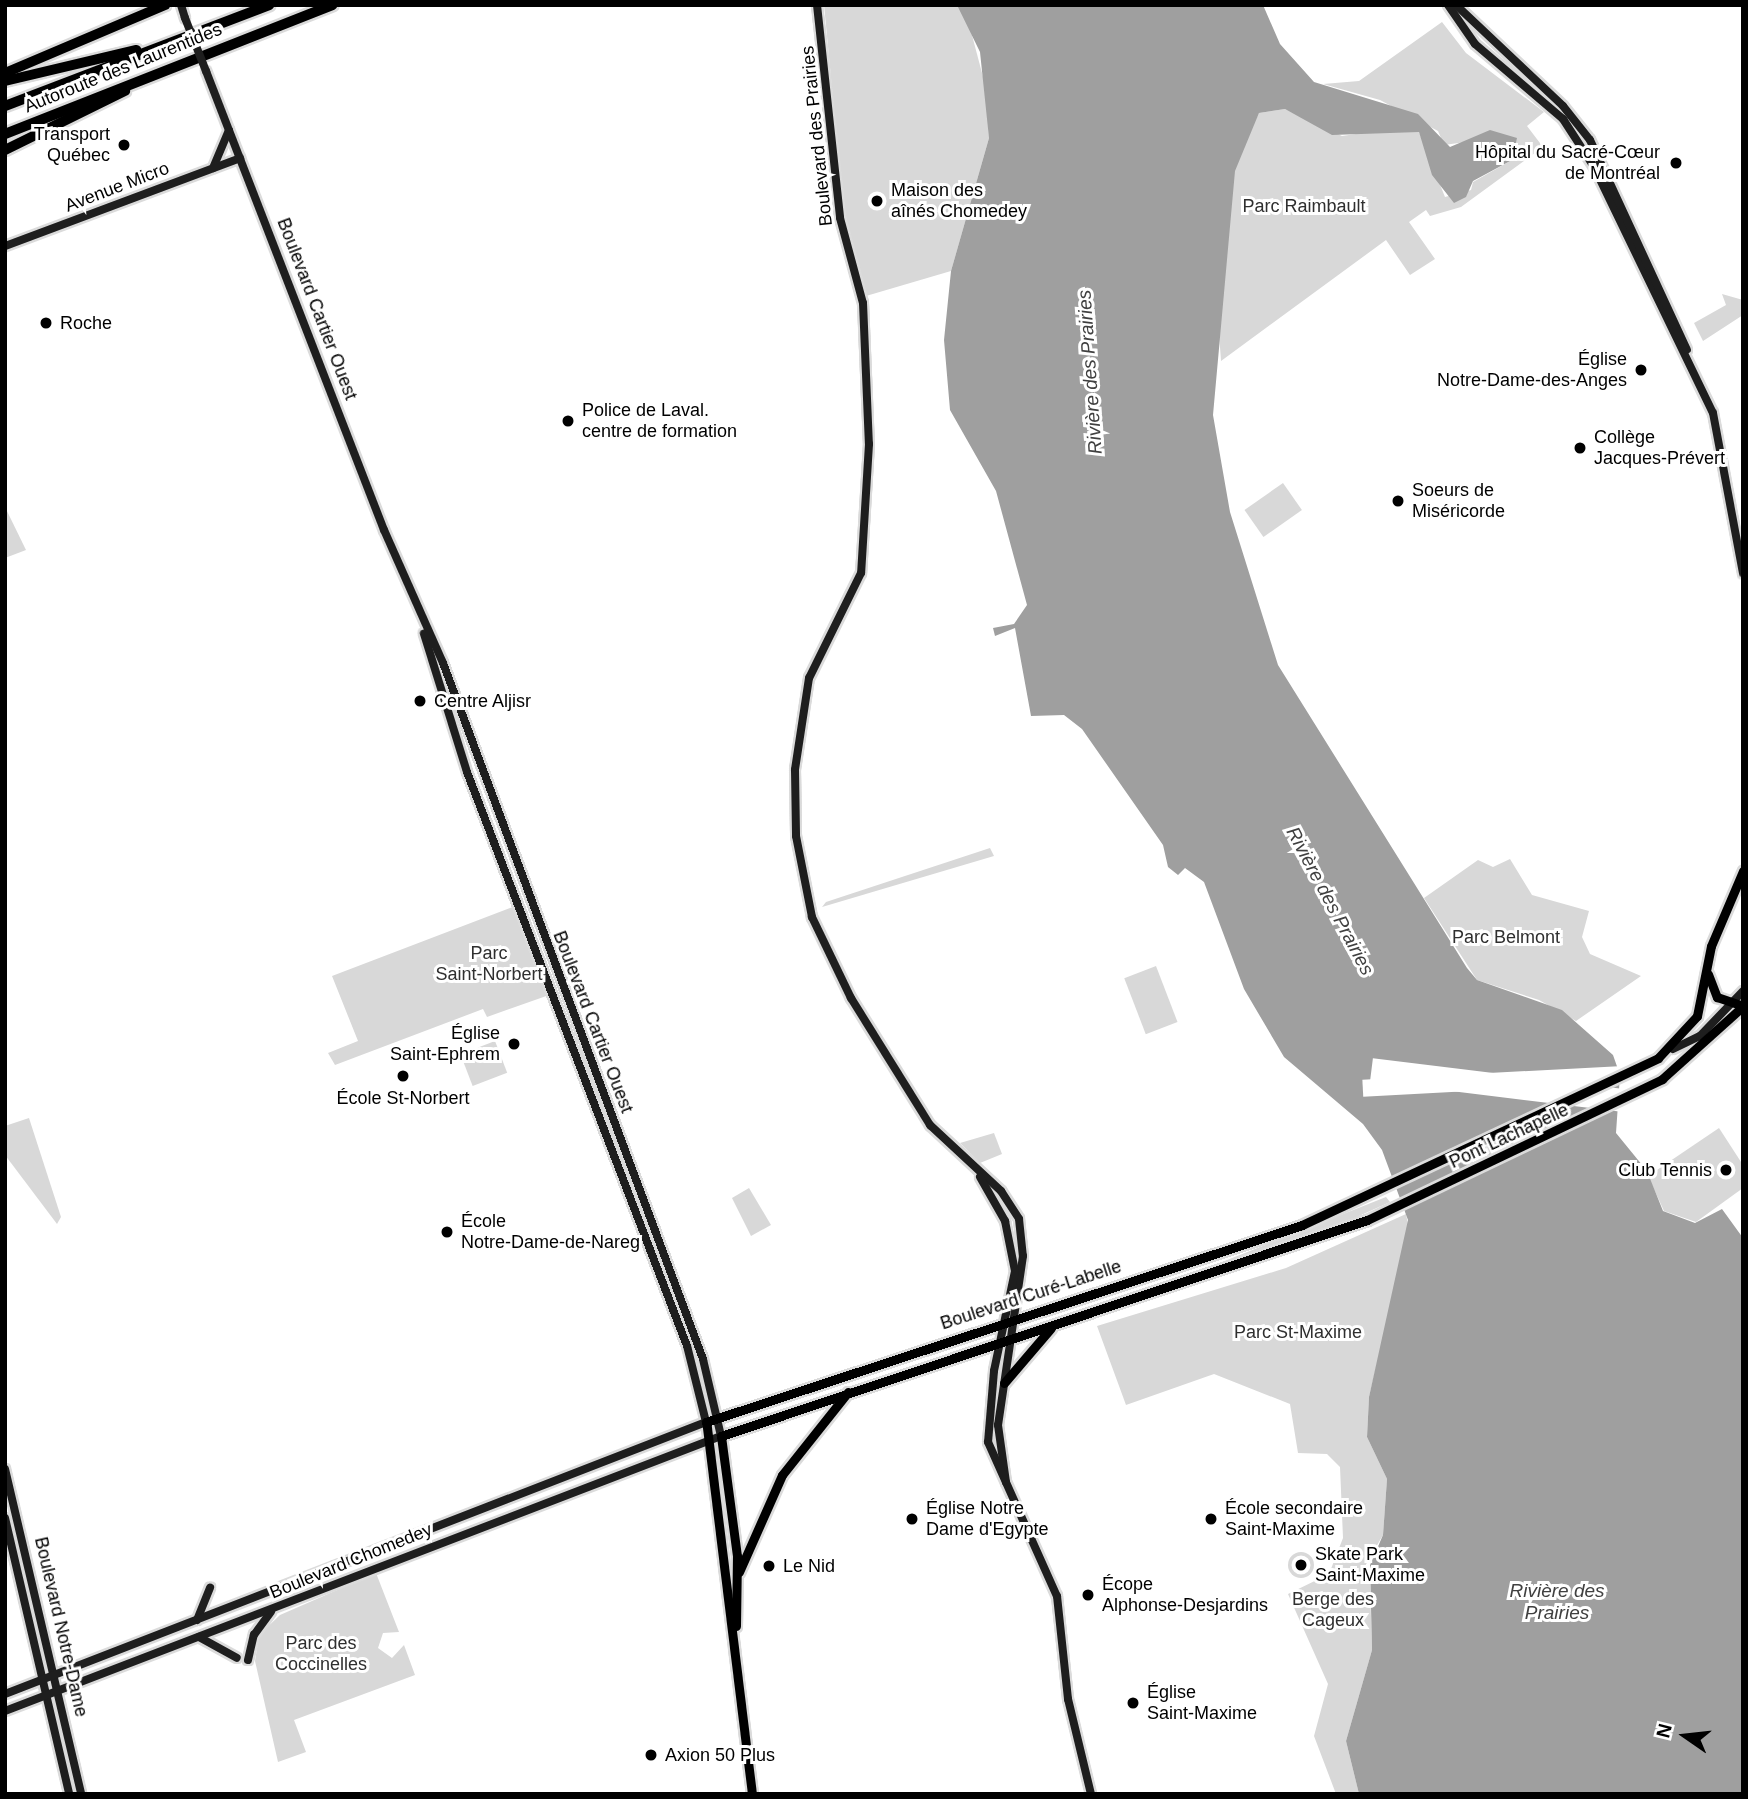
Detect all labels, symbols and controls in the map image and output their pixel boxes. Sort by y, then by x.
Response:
street label: Autoroute des Laurentides [21,18,225,118]
street label: Boulevard des Prairies [797,45,837,227]
place label: Transport Québec [34,124,110,166]
marker: Transport Québec [116,137,132,153]
place label: Hôpital du Sacré-Cœur de Montréal [1475,142,1660,184]
marker: Hôpital du Sacré-Cœur de Montréal [1666,153,1686,173]
street label: Avenue Micro [62,157,172,217]
place label: Maison des aînés Chomedey [891,180,1027,222]
marker: Maison des aînés Chomedey [869,193,885,209]
park label: Parc Raimbault [1242,195,1366,217]
street label: Boulevard Cartier Ouest [272,215,362,403]
water label: Rivière des Prairies [1073,289,1107,455]
place label: Roche [60,312,112,334]
marker: Roche [38,315,54,331]
place label: Église Notre-Dame-des-Anges [1437,349,1627,392]
marker: Église Notre-Dame-des-Anges [1633,362,1649,378]
place label: Police de Laval. centre de formation [582,400,737,442]
marker: Police de Laval. centre de formation [560,413,576,429]
place label: Collège Jacques-Prévert [1594,427,1725,470]
marker: Collège Jacques-Prévert [1572,440,1588,456]
place label: Soeurs de Miséricorde [1412,480,1505,522]
marker: Soeurs de Miséricorde [1390,493,1406,509]
place label: Centre Aljisr [434,690,532,712]
marker: Centre Aljisr [412,693,428,709]
water label: Rivière des Prairies [1281,823,1379,979]
park label: Parc Belmont [1452,926,1560,948]
street label: Boulevard Cartier Ouest [548,928,638,1116]
park label: Parc Saint-Norbert [435,943,543,986]
place label: Église Saint-Ephrem [390,1023,500,1066]
marker: Église Saint-Ephrem [506,1036,522,1052]
marker: École St-Norbert [395,1068,411,1084]
place label: École St-Norbert [336,1087,470,1109]
street label: Pont Lachapelle [1446,1099,1572,1173]
place label: Club Tennis [1618,1159,1712,1181]
marker: Club Tennis [1718,1162,1734,1178]
place label: École Notre-Dame-de-Nareg [461,1211,640,1254]
marker: École Notre-Dame-de-Nareg [439,1224,455,1240]
street label: Boulevard Curé-Labelle [938,1256,1124,1334]
park label: Parc St-Maxime [1234,1321,1362,1343]
place label: Église Notre Dame d'Egypte [926,1498,1049,1540]
place label: École secondaire Saint-Maxime [1225,1498,1363,1540]
marker: Église Notre Dame d'Egypte [904,1511,920,1527]
marker: École secondaire Saint-Maxime [1203,1511,1219,1527]
street label: Boulevard Chomedey [267,1519,435,1603]
street label: Boulevard Notre-Dame [30,1535,92,1719]
place label: Skate Park Saint-Maxime [1315,1544,1425,1586]
place label: Le Nid [783,1555,835,1577]
marker: Skate Park Saint-Maxime [1293,1557,1309,1573]
marker: Le Nid [761,1558,777,1574]
place label: Écope Alphonse-Desjardins [1102,1574,1268,1616]
water label: Rivière des Prairies [1509,1580,1605,1624]
marker: Écope Alphonse-Desjardins [1080,1587,1096,1603]
park label: Berge des Cageux [1292,1589,1374,1632]
park label: Parc des Coccinelles [275,1633,367,1676]
place label: Église Saint-Maxime [1147,1682,1257,1724]
marker: Église Saint-Maxime [1125,1695,1141,1711]
north arrow [1650,1701,1720,1771]
text: N [1652,1722,1676,1740]
place label: Axion 50 Plus [665,1744,775,1766]
marker: Axion 50 Plus [643,1747,659,1763]

